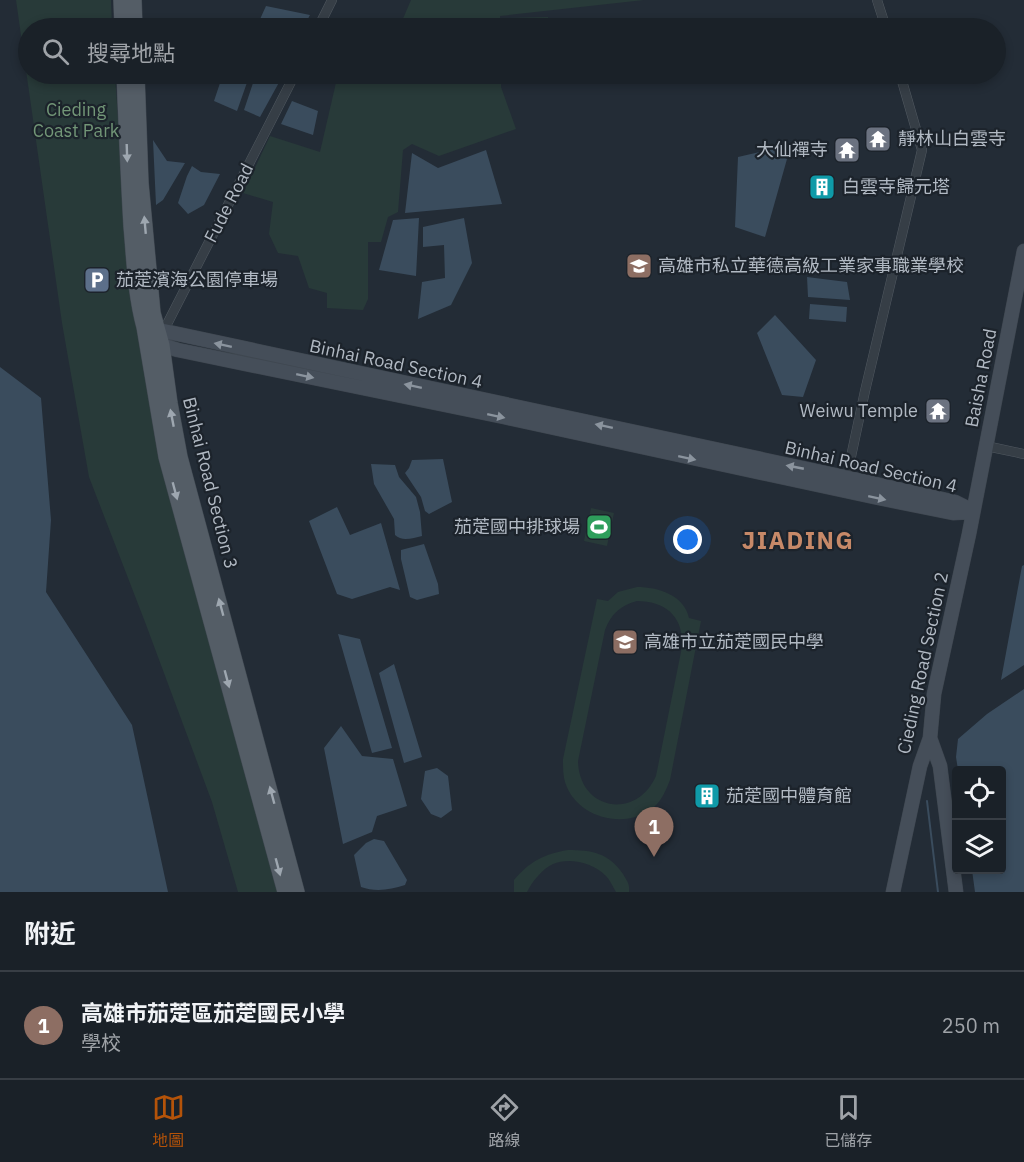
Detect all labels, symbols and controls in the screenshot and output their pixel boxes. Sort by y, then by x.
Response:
search box [18,18,1006,84]
icon: search [39,35,72,68]
text: 搜尋地點 [87,38,175,67]
park label: Cieding Coast Park [33,98,120,142]
temple icon: 靜林山白雲寺 [863,124,893,154]
place label: 靜林山白雲寺 [898,127,1006,150]
temple icon: 大仙禪寺 [832,135,862,165]
place label: 大仙禪寺 [756,138,828,161]
one-way arrow [123,143,132,162]
street label: Fude Road [199,159,258,246]
building icon: 白雲寺歸元塔 [807,172,837,202]
place label: 白雲寺歸元塔 [842,175,950,198]
one-way arrow [140,216,150,235]
school or university icon: 高雄市私立華德高級工業家事職業學校 [624,251,654,281]
place label: 高雄市私立華德高級工業家事職業學校 [658,254,964,277]
parking icon: 茄萣濱海公園停車場 [82,265,112,295]
place label: 茄萣濱海公園停車場 [116,268,278,291]
street label: Baisha Road [960,327,1001,429]
street label: Binhai Road Section 4 [308,334,485,393]
one-way arrow [213,340,232,349]
one-way arrow [296,372,315,382]
one-way arrow [404,381,423,390]
street label: Binhai Road Section 3 [178,395,243,571]
temple icon: Weiwu Temple [923,396,953,426]
place label: Weiwu Temple [800,399,918,422]
one-way arrow [168,408,177,427]
one-way arrow [487,412,506,421]
one-way arrow [595,421,613,431]
street label: Binhai Road Section 4 [783,435,960,498]
one-way arrow [677,453,696,463]
one-way arrow [785,462,804,471]
one-way arrow [171,482,180,500]
one-way arrow [868,494,887,503]
sports icon: 茄萣國中排球場 [584,512,614,542]
place label: 茄萣國中排球場 [454,515,580,538]
district label: JIADING [742,524,854,556]
your location [673,525,702,554]
street label: Cieding Road Section 2 [892,570,953,756]
one-way arrow [215,598,225,616]
school or university icon: 高雄市立茄萣國民中學 [610,627,640,657]
place label: 高雄市立茄萣國民中學 [644,630,824,653]
one-way arrow [223,670,232,688]
map controls [952,766,1006,874]
button: locate [952,766,1006,820]
building icon: 茄萣國中體育館 [692,781,722,811]
place label: 茄萣國中體育館 [726,784,852,807]
one-way arrow [266,786,276,804]
pin: 1 [634,808,674,857]
button: layers [952,820,1006,874]
one-way arrow [274,858,283,876]
text: 附近 [24,916,76,950]
text: 高雄市茄萣區茄萣國民小學 [81,998,345,1027]
text: 1 [38,1012,50,1039]
text: 250 m [942,1012,1000,1039]
text: 學校 [81,1029,121,1056]
tab: 地圖 [152,1091,185,1151]
tab: 路線 [488,1091,521,1151]
tab: 已儲存 [824,1091,872,1151]

